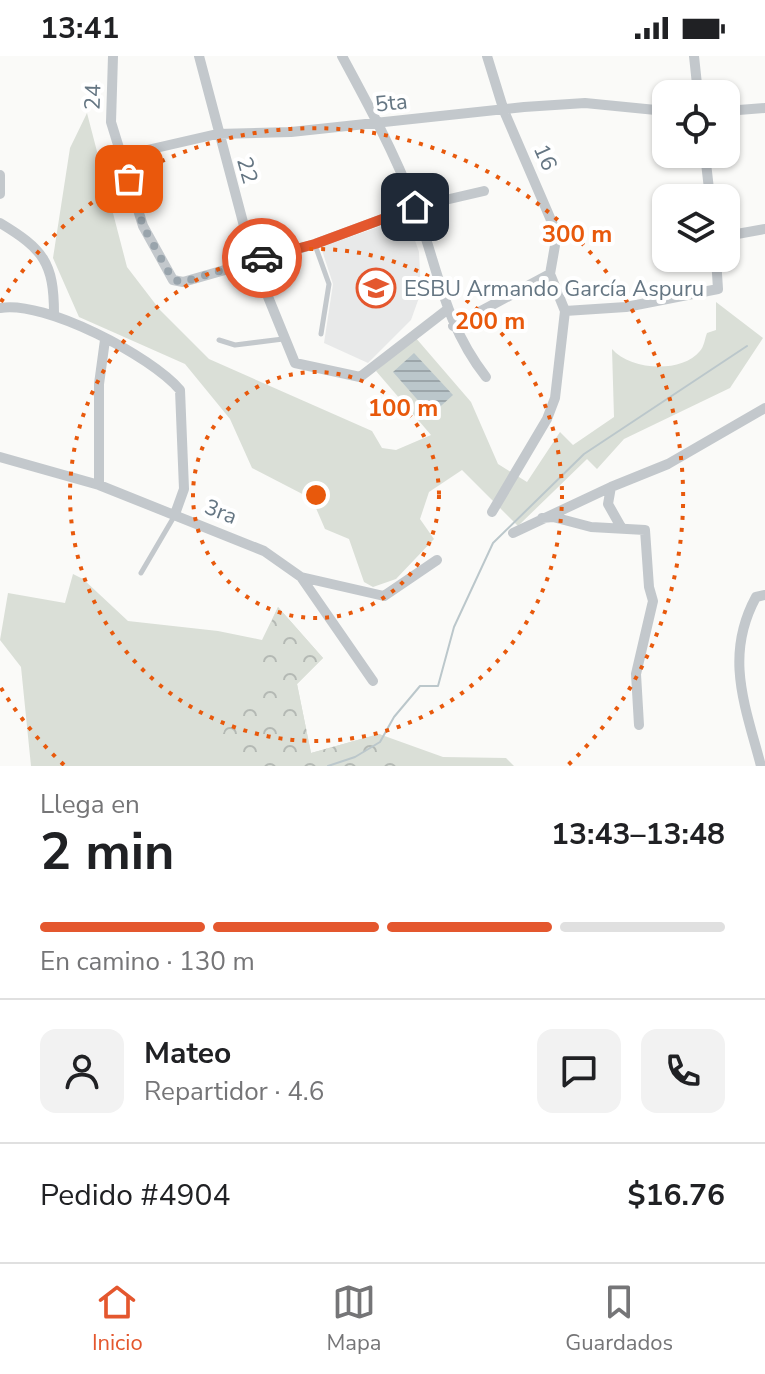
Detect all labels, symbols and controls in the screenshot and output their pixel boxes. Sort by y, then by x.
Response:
text: 13:41 [40,8,119,49]
map controls [652,80,740,272]
button: locate [652,80,740,168]
street label: 24 [78,83,108,111]
street label: 5ta [373,86,409,120]
street label: 16 [526,139,564,176]
pin [95,145,163,213]
street label: 22 [229,153,265,187]
icon: bag [107,157,151,201]
pin [381,173,449,241]
button: layers [652,184,740,272]
icon: home [393,185,437,229]
courier [222,218,302,298]
text: 300 m [542,218,612,250]
icon: car [240,236,284,280]
school or university icon: ESBU Armando García Aspuru [355,267,397,309]
place label: ESBU Armando García Aspuru [404,274,704,304]
text: 200 m [455,305,525,337]
text: 100 m [368,392,438,424]
centre of rings [302,481,330,509]
street label: 3ra [200,492,241,532]
text: Llega en [40,787,140,822]
text: 13:43–13:48 [551,814,725,855]
text: 2 min [40,816,175,887]
text: En camino · 130 m [40,944,255,979]
button: person [40,1029,124,1113]
button: chat [537,1029,621,1113]
button: phone [641,1029,725,1113]
text: Mateo [144,1033,231,1074]
text: Repartidor · 4.6 [144,1074,324,1109]
text: Pedido #4904 [40,1175,231,1216]
text: $16.76 [628,1175,725,1216]
tab: Inicio [92,1280,143,1358]
tab: Mapa [326,1280,381,1358]
tab: Guardados [565,1280,673,1358]

